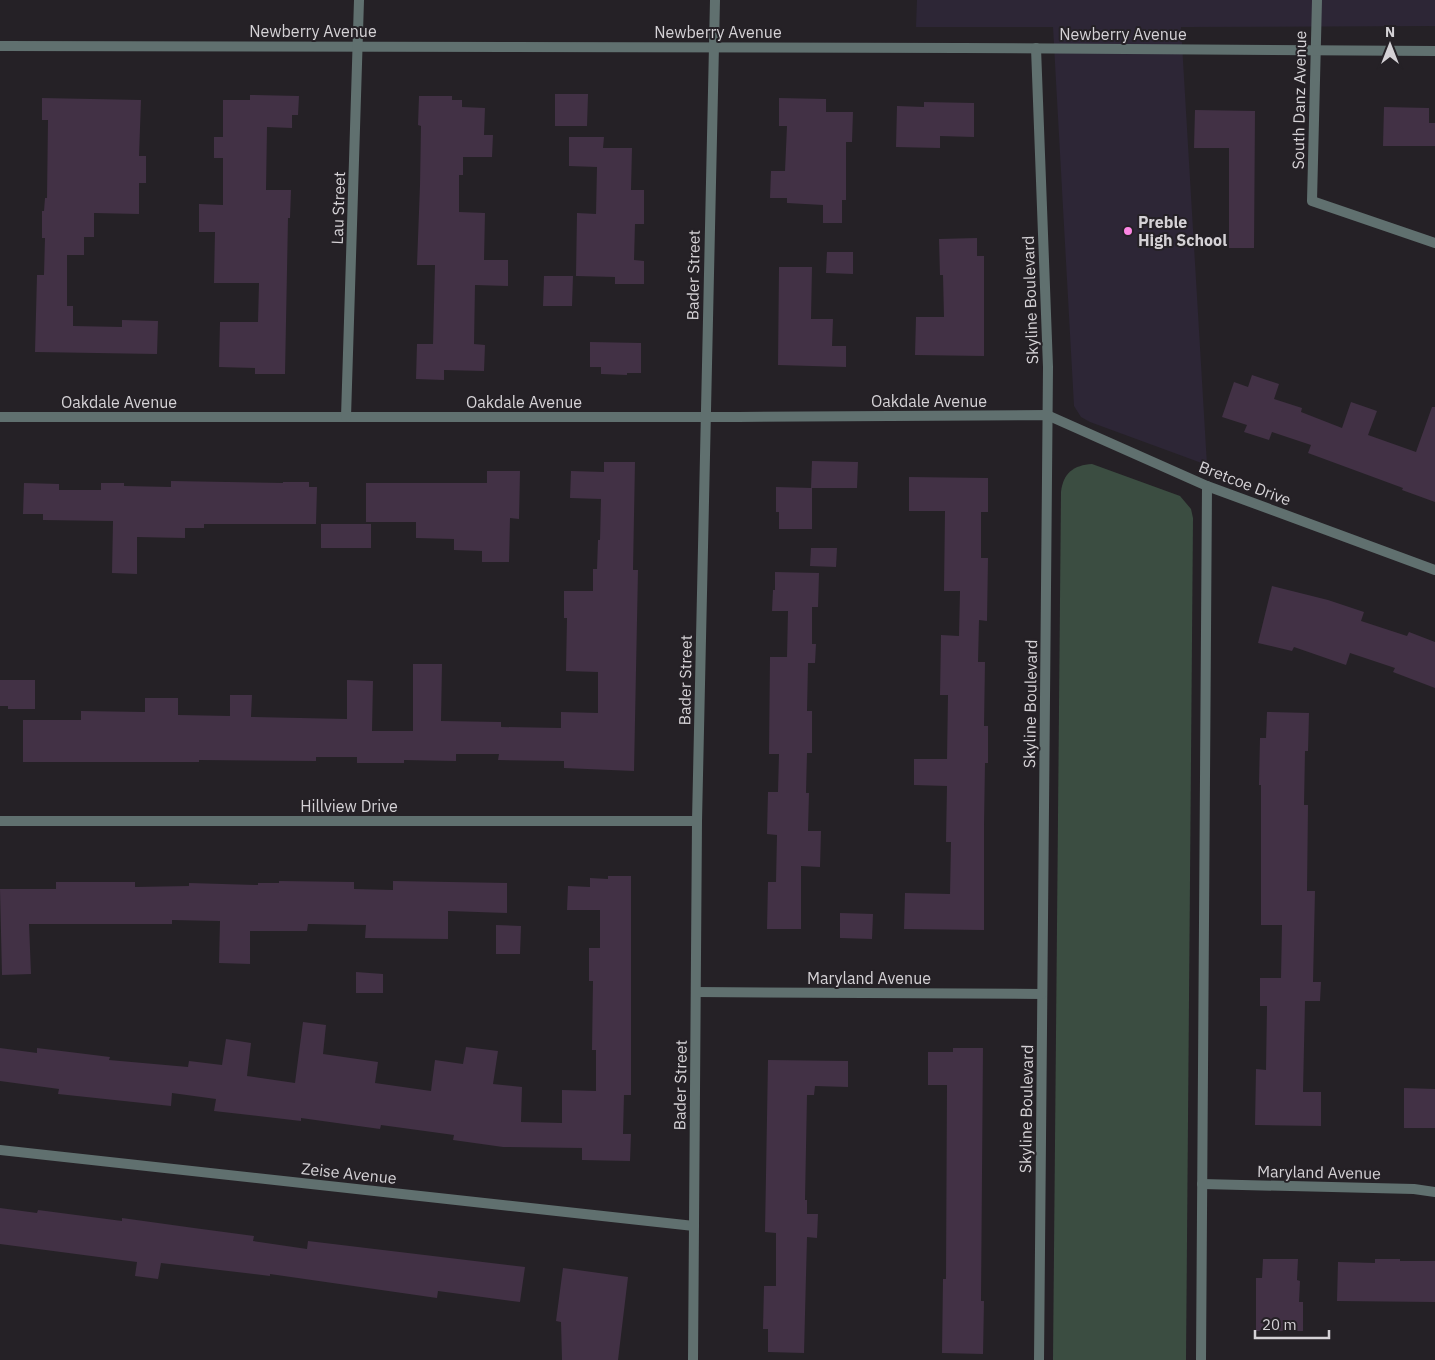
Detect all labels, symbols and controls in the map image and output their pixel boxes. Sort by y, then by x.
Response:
north arrow [1365,20,1415,70]
street label: Newberry Avenue [249,21,377,41]
street label: Newberry Avenue [654,22,782,42]
text: N [1385,23,1395,41]
street label: Newberry Avenue [1059,24,1187,44]
street label: South Danz Avenue [1288,30,1310,170]
street label: Lau Street [327,171,349,245]
place label: Preble High School [1138,212,1227,250]
marker: Preble High School [1122,225,1134,237]
street label: Bader Street [682,230,704,320]
street label: Skyline Boulevard [1018,235,1042,365]
street label: Oakdale Avenue [871,391,987,411]
street label: Oakdale Avenue [61,392,177,412]
street label: Oakdale Avenue [466,392,582,412]
street label: Bretcoe Drive [1196,456,1294,510]
street label: Bader Street [674,635,696,725]
street label: Skyline Boulevard [1019,640,1041,768]
street label: Hillview Drive [300,796,398,816]
street label: Maryland Avenue [807,968,931,988]
street label: Bader Street [669,1040,691,1130]
street label: Skyline Boulevard [1015,1045,1037,1173]
street label: Zeise Avenue [300,1158,398,1188]
street label: Maryland Avenue [1257,1161,1381,1183]
scale bar [1255,1308,1329,1340]
text: 20 m [1262,1315,1297,1334]

